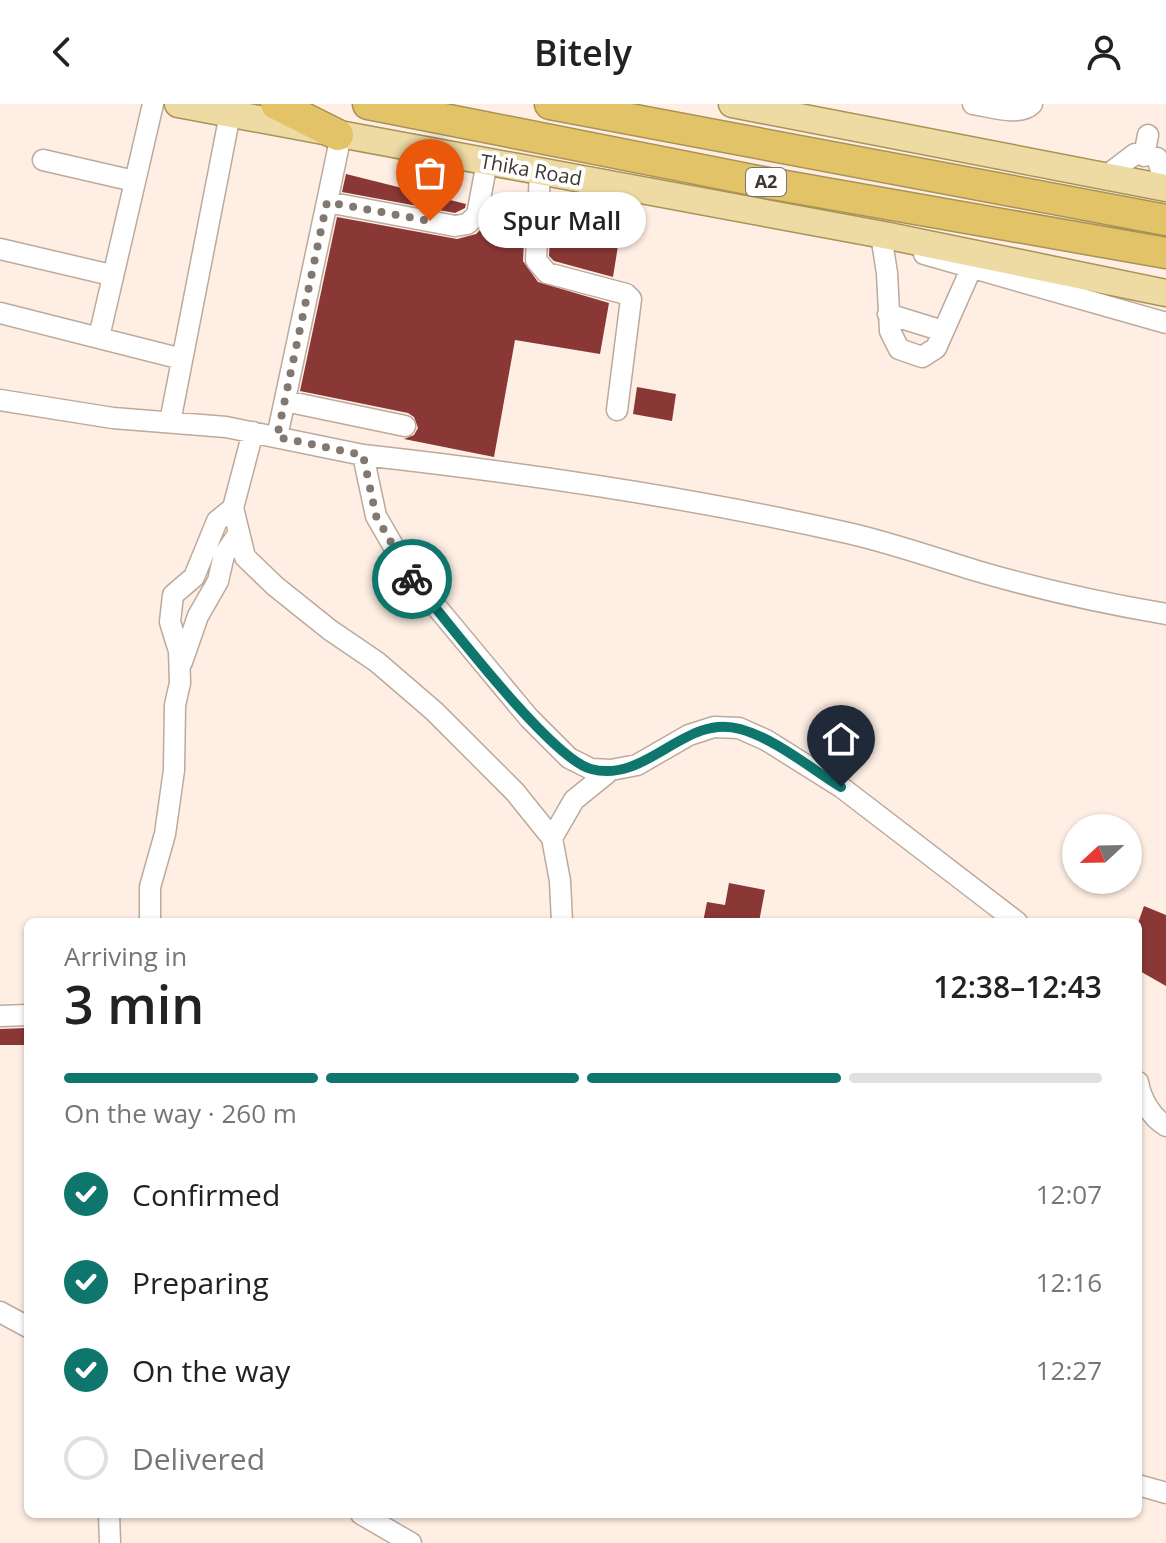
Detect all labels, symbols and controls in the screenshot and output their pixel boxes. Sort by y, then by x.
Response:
text: Bitely [534,28,632,77]
icon: back [40,30,84,74]
icon: person [1082,30,1126,74]
pin [396,139,464,221]
street label: Thika Road [478,147,584,192]
icon: bag [408,151,452,195]
road number: A2 [746,168,786,196]
callout: Spur Mall [478,193,646,249]
text: Spur Mall [503,202,621,238]
courier [372,539,452,619]
icon: bike [390,557,434,601]
pin [807,705,875,787]
icon: home [819,717,863,761]
north arrow [1062,814,1142,894]
map controls [1062,814,1142,894]
text: Arriving in [64,938,187,974]
text: 12:38–12:43 [933,966,1102,1007]
text: 3 min [64,968,204,1039]
text: On the way · 260 m [64,1095,297,1131]
icon: check [64,1172,108,1216]
text: Confirmed [132,1174,280,1215]
text: 12:07 [1036,1176,1102,1212]
icon: check [64,1260,108,1304]
text: Preparing [132,1262,269,1303]
text: 12:16 [1036,1264,1102,1300]
icon: check [64,1348,108,1392]
text: On the way [132,1350,290,1391]
text: 12:27 [1036,1352,1102,1388]
text: Delivered [132,1438,265,1479]

